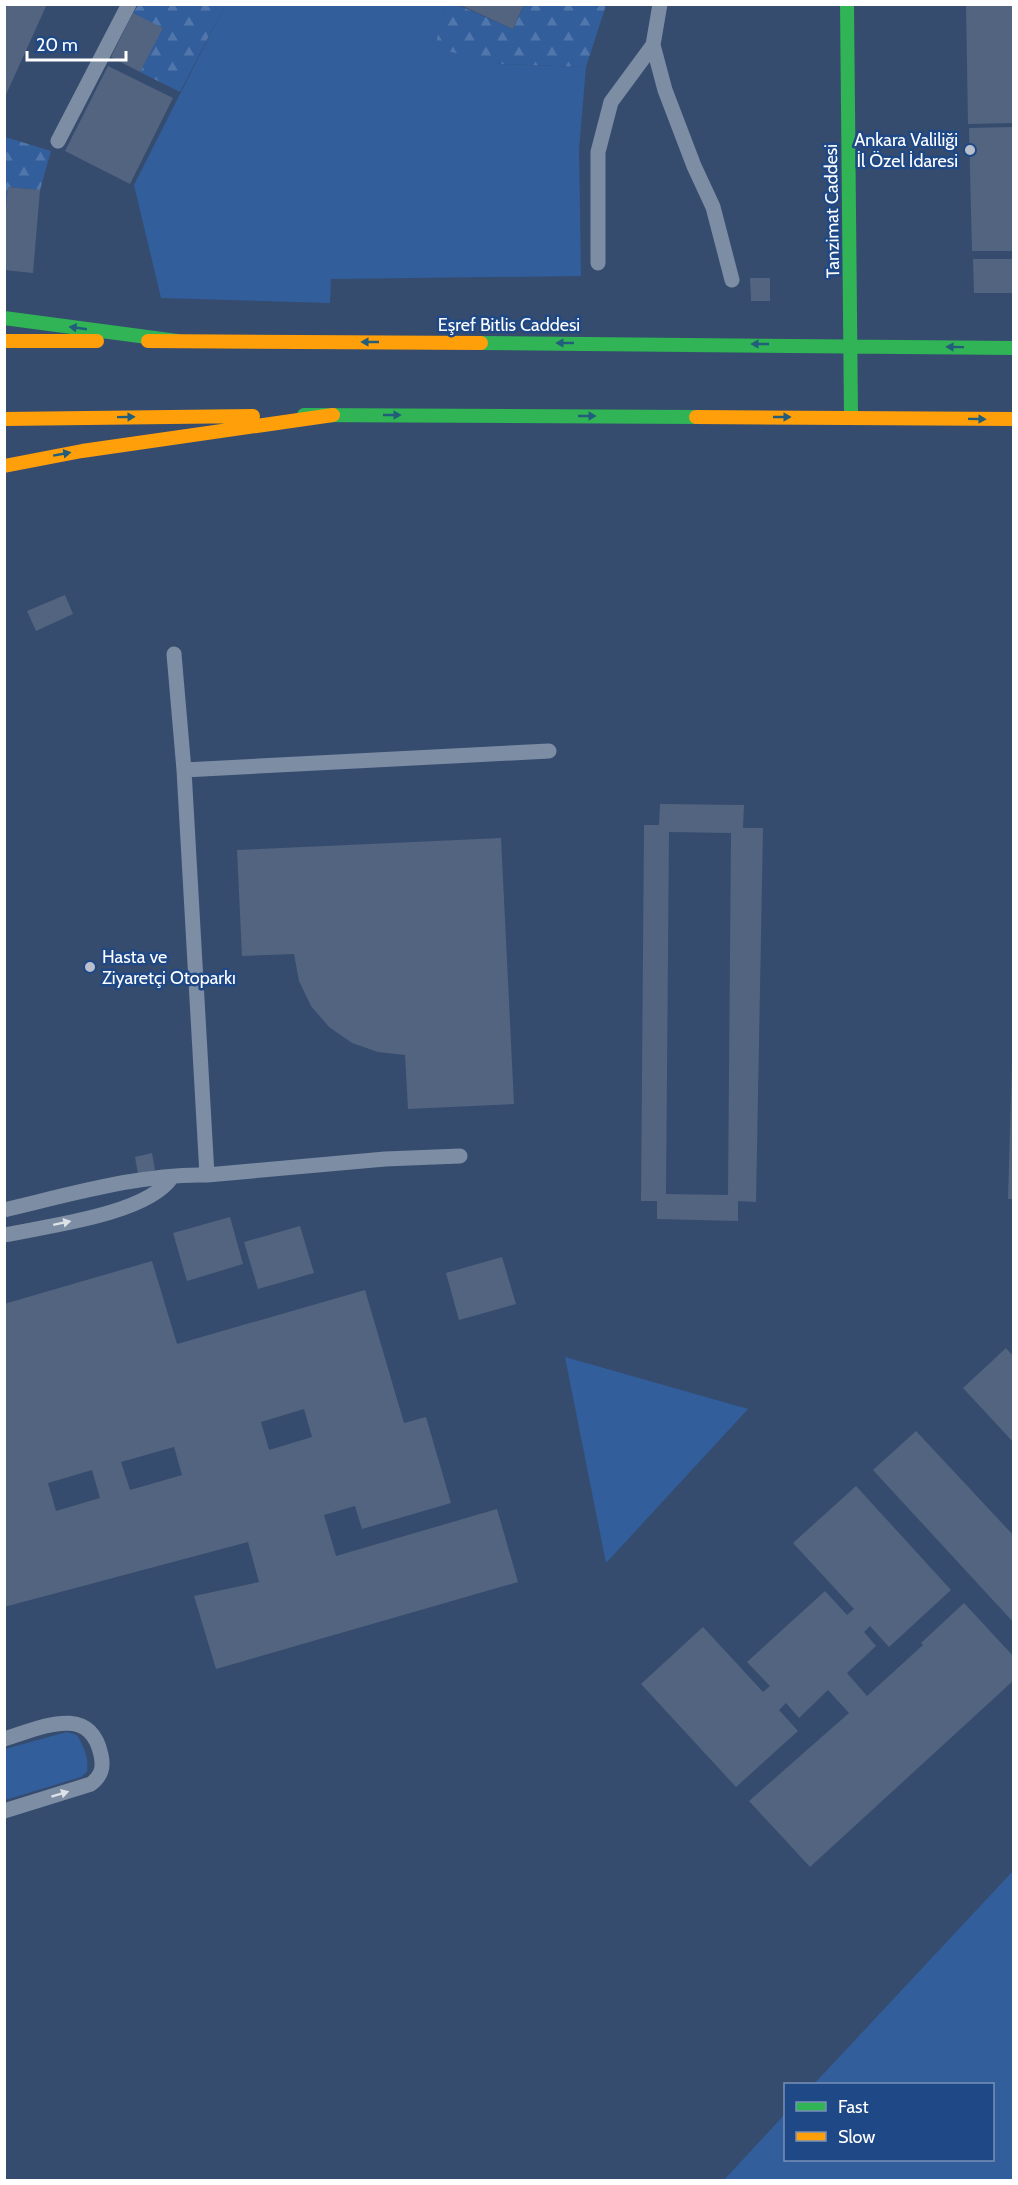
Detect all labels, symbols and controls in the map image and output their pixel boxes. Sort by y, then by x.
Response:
scale bar [27,24,126,62]
text: 20 m [36,34,78,56]
place label: Ankara Valiliği İl Özel İdaresi [854,129,958,172]
marker: Ankara Valiliği İl Özel İdaresi [963,143,977,157]
street label: Tanzimat Caddesi [820,144,844,278]
street label: Eşref Bitlis Caddesi [438,314,580,336]
one-way arrow [68,323,87,332]
one-way arrow [361,337,380,347]
one-way arrow [556,338,575,348]
one-way arrow [751,340,770,349]
one-way arrow [946,342,965,352]
one-way arrow [382,410,401,420]
one-way arrow [577,411,596,421]
one-way arrow [116,412,135,422]
one-way arrow [772,412,791,422]
one-way arrow [967,414,986,423]
one-way arrow [52,449,71,458]
place label: Hasta ve Ziyaretçi Otoparkı [102,946,236,989]
marker: Hasta ve Ziyaretçi Otoparkı [83,960,97,974]
one-way arrow [52,1218,71,1227]
one-way arrow [51,1788,69,1798]
legend [784,2083,994,2161]
text: Fast [838,2096,869,2118]
text: Slow [838,2126,875,2148]

